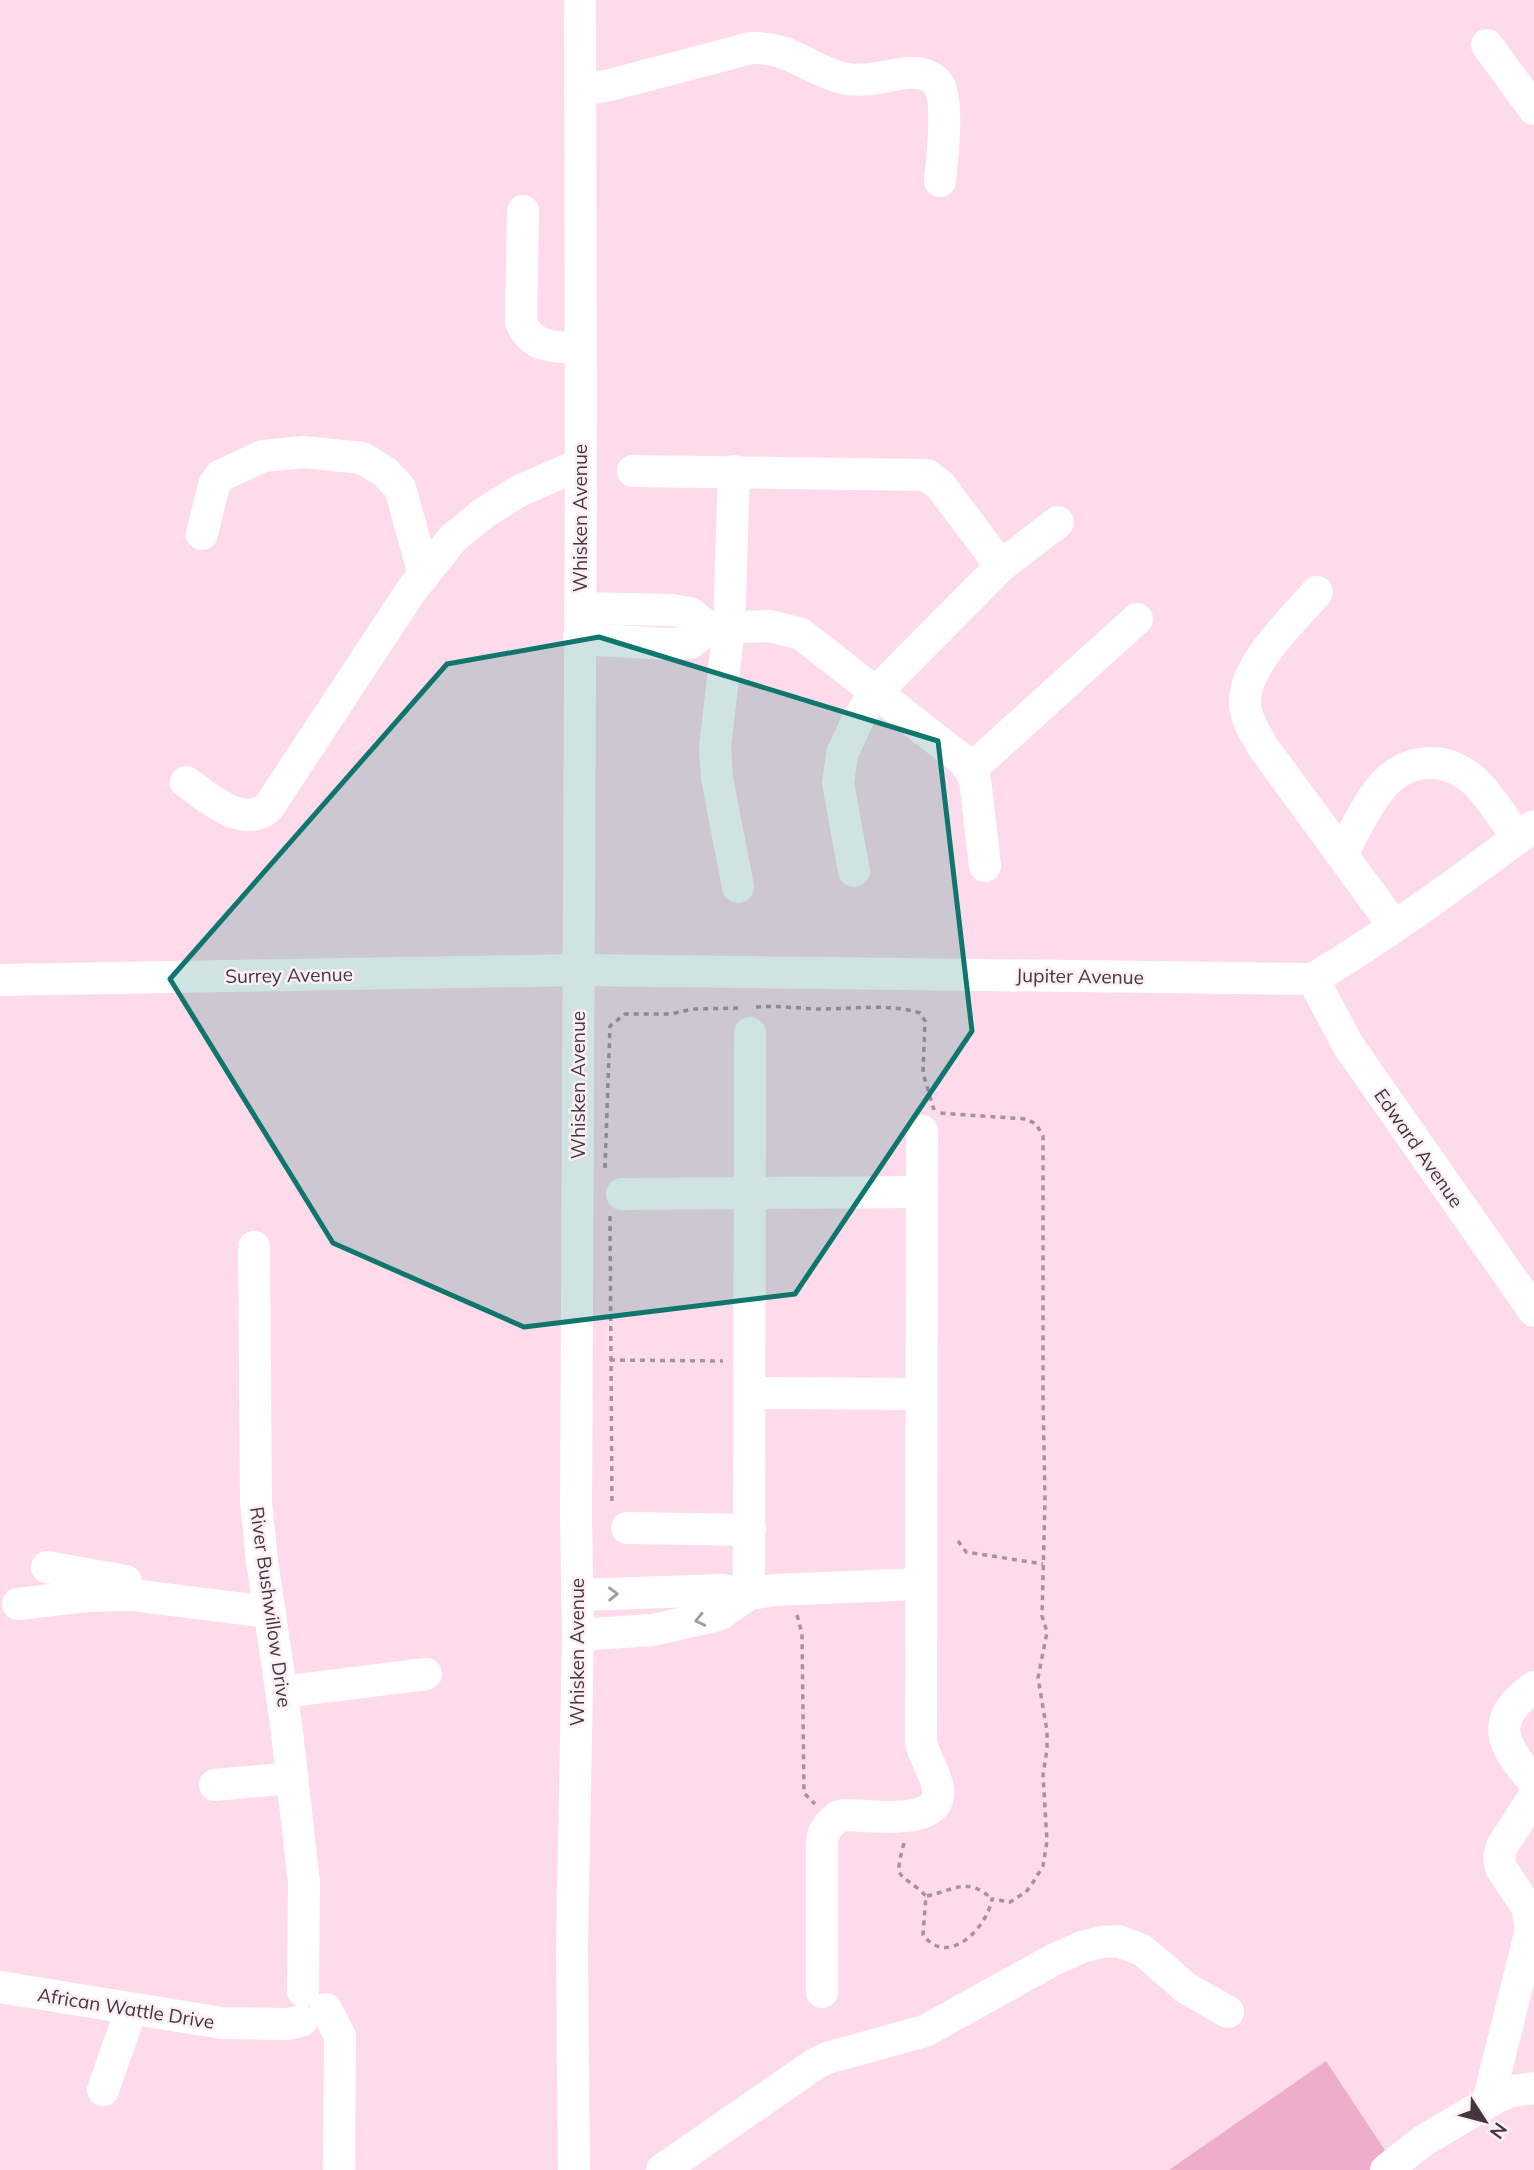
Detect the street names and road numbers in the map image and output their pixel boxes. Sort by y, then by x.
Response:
street label: Whisken Avenue [568,444,592,592]
street label: Surrey Avenue [225,962,353,988]
street label: Jupiter Avenue [1016,963,1144,989]
street label: Whisken Avenue [566,1011,590,1159]
street label: Edward Avenue [1369,1084,1469,1212]
street label: River Bushwillow Drive [245,1505,297,1709]
street label: Whisken Avenue [565,1578,589,1726]
street label: African Wattle Drive [36,1982,216,2034]

